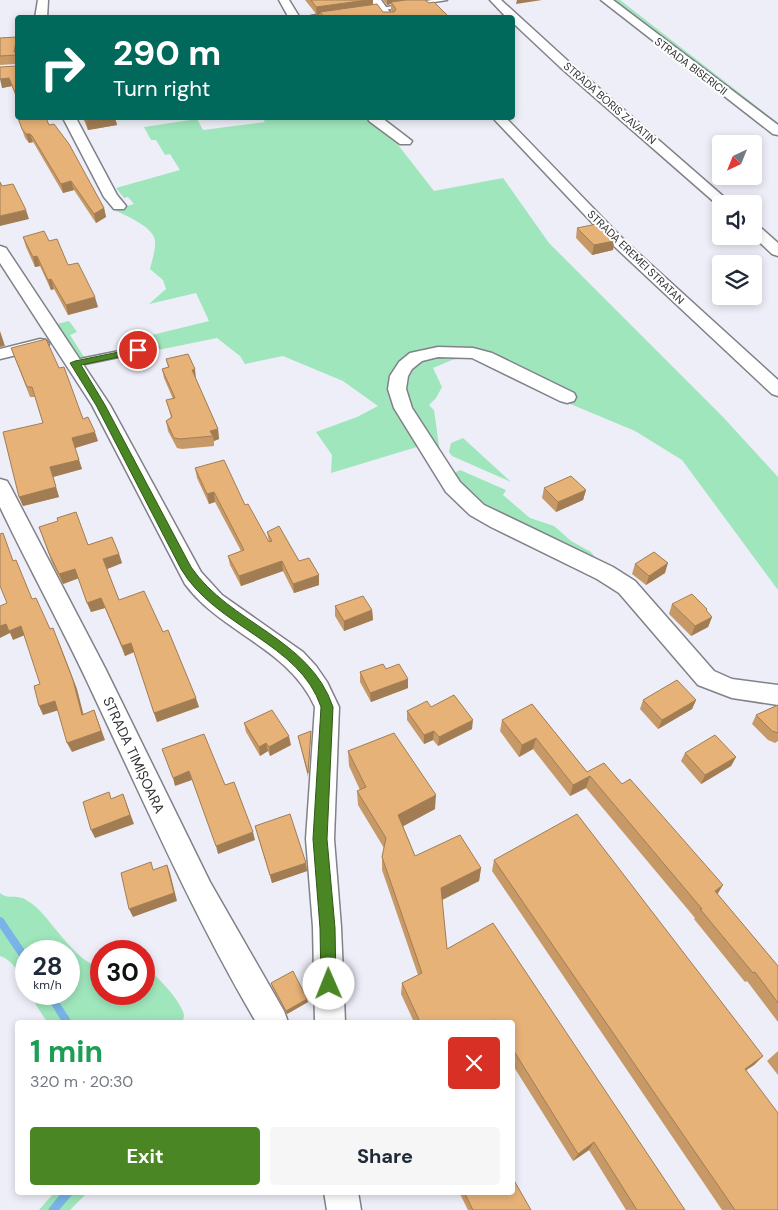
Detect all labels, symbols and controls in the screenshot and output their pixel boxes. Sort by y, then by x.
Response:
text: 290 m [113,30,221,76]
street label: STRADA BISERICII [652,34,730,98]
icon: right [30,35,95,100]
street label: STRADA BORIS ZAVATIN [561,59,659,147]
text: Turn right [113,74,210,103]
north arrow [712,135,762,185]
map controls [712,135,762,305]
button: sound [712,195,762,245]
street label: STRADA EREMEI STRATAN [585,207,687,307]
button: layers [712,255,762,305]
pin [117,329,159,371]
icon: arrive [124,336,152,364]
street label: STRADA TIMIȘOARA [99,694,169,816]
speed limit sign: 30 [90,940,155,1005]
text: 28 [32,950,63,983]
position arrow [302,957,354,1009]
text: km/h [33,977,62,993]
text: 1 min [30,1032,103,1071]
button: close [448,1037,500,1089]
text: 320 m · 20:30 [30,1071,133,1092]
button: Exit [30,1127,260,1185]
button: Share [270,1127,500,1185]

